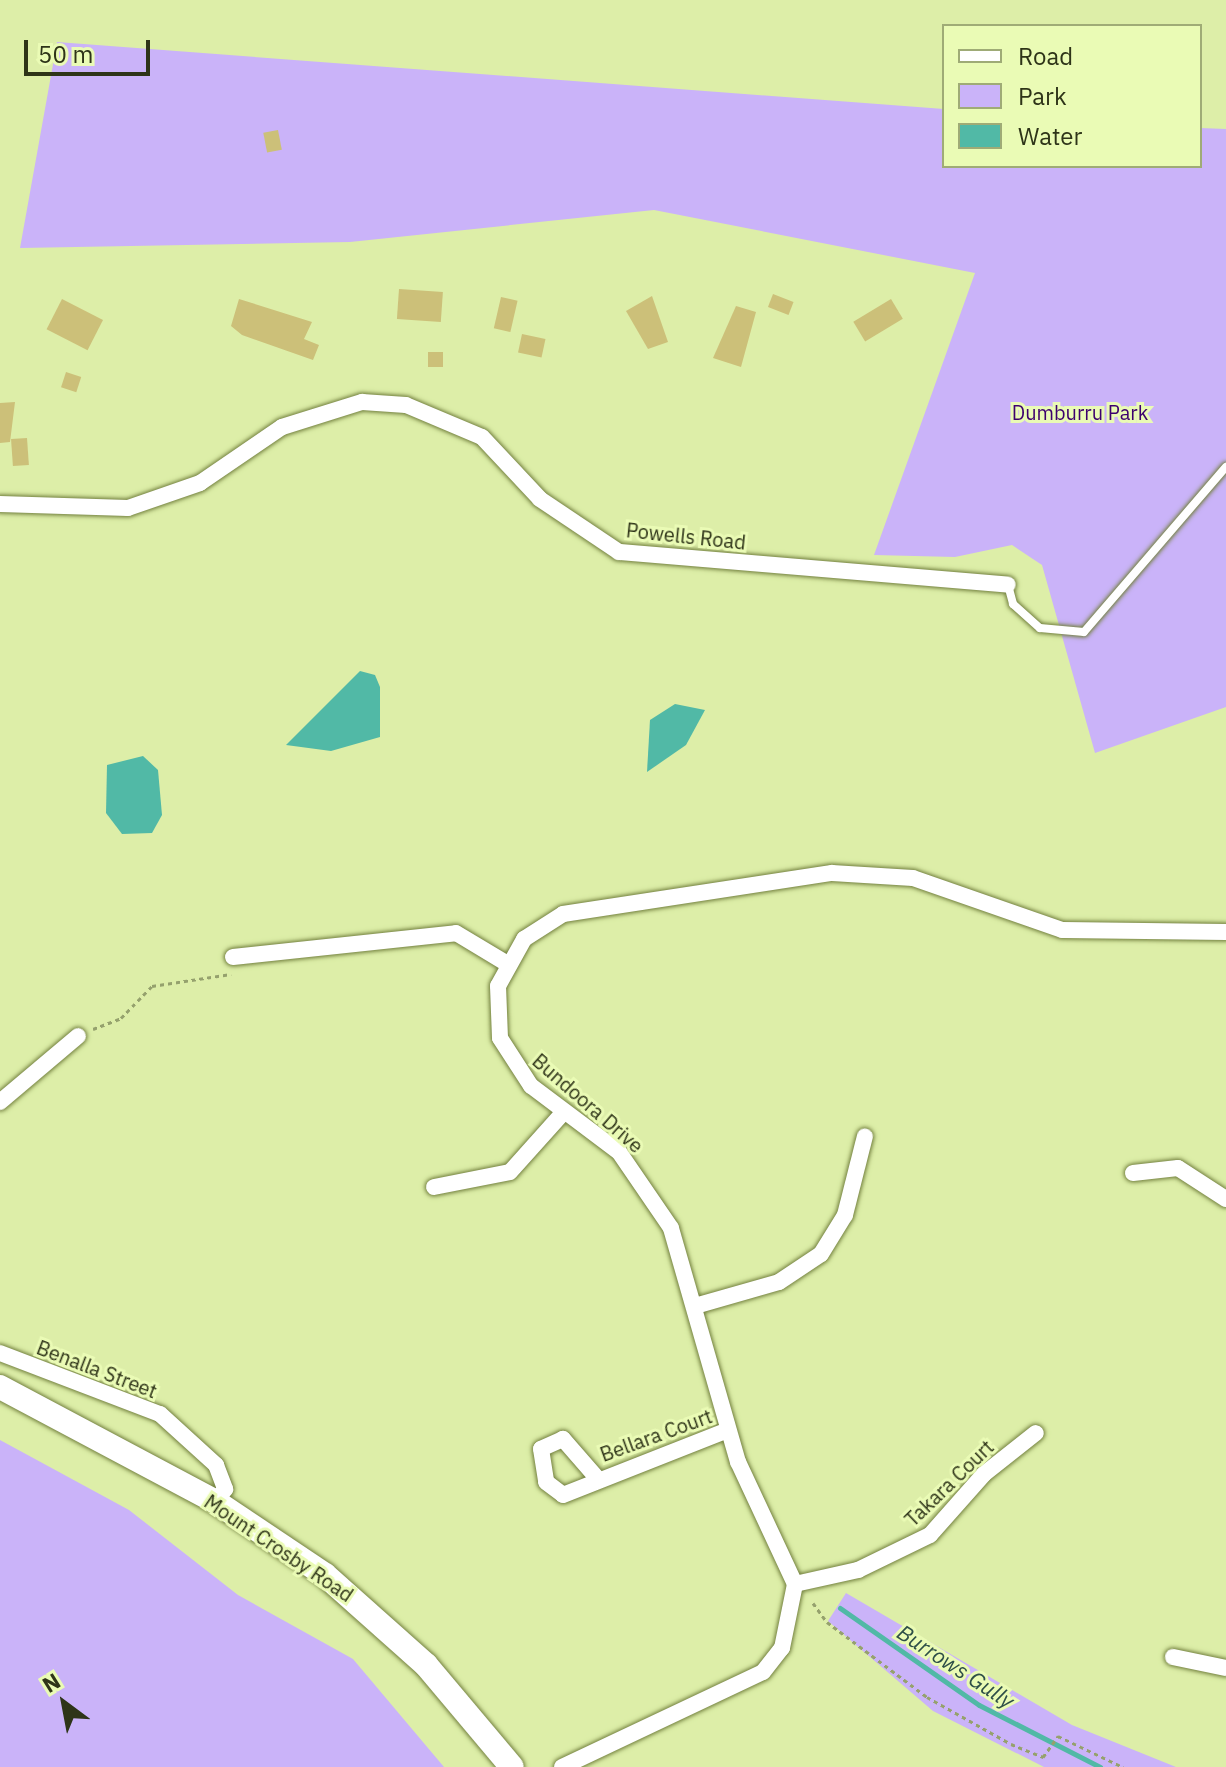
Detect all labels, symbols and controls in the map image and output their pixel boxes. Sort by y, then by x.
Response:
scale bar [28,24,154,74]
legend [942,24,1202,168]
text: 50 m [38,38,93,70]
text: Road [1018,40,1073,72]
text: Park [1018,80,1067,112]
text: Water [1018,120,1082,152]
park label: Dumburru Park [1012,400,1148,424]
street label: Powells Road [625,518,747,554]
street label: Bundoora Drive [528,1048,648,1158]
street label: Benalla Street [33,1335,161,1403]
street label: Bellara Court [597,1404,715,1466]
street label: Takara Court [900,1435,998,1531]
street label: Mount Crosby Road [200,1489,358,1607]
water label: Burrows Gully [893,1618,1019,1714]
north arrow [24,1663,104,1743]
text: N [37,1666,65,1699]

